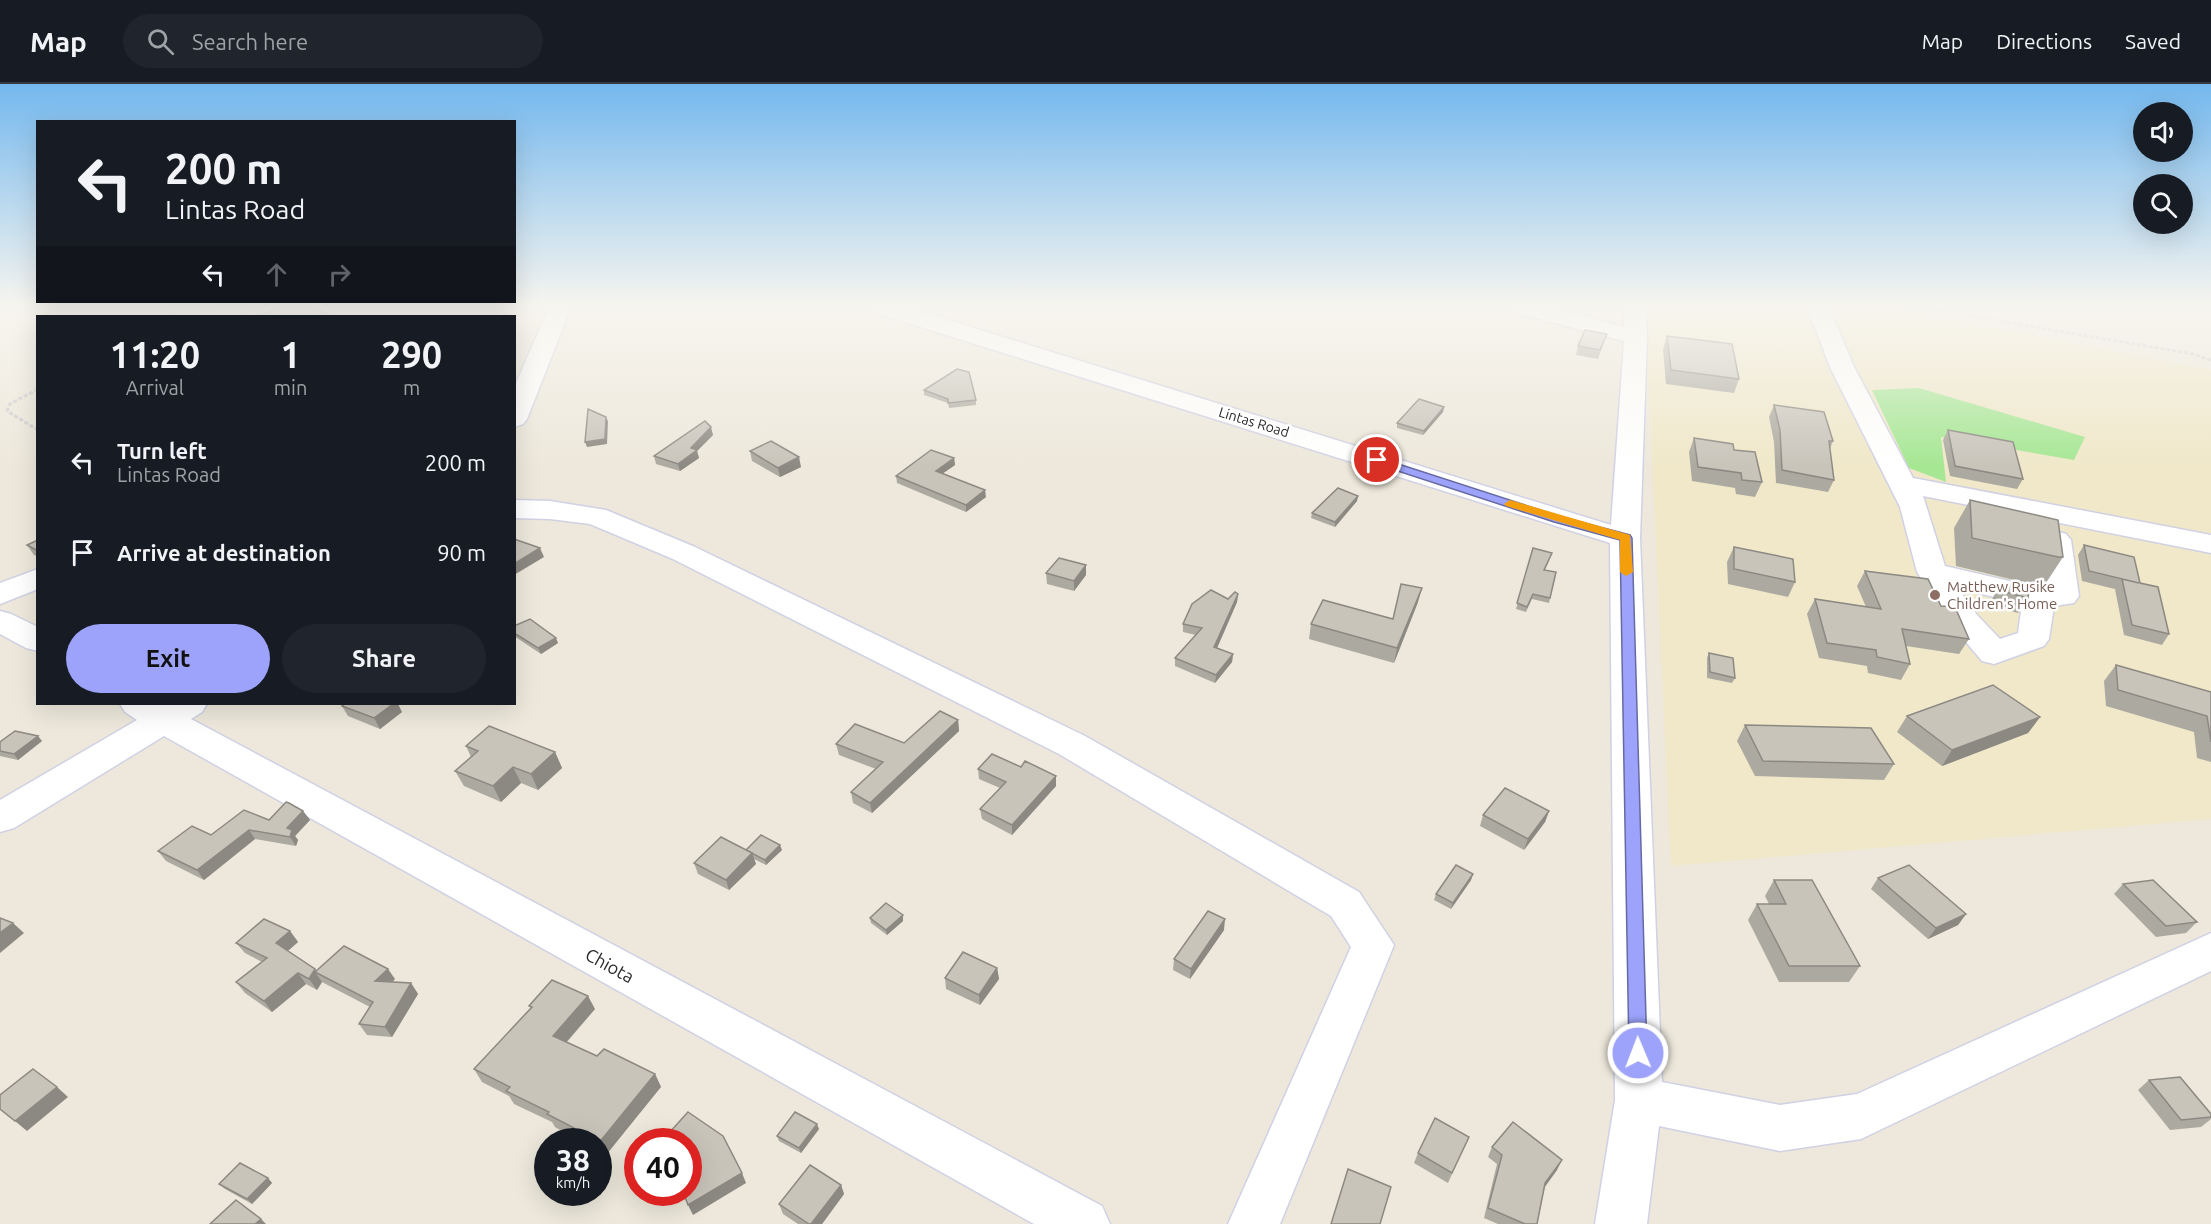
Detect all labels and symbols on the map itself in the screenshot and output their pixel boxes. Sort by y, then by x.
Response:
street label: Lintas Road [1217,404,1291,440]
pin [1351,434,1402,485]
place label: Matthew Rusike Children's Home [1947,578,2057,612]
marker: Matthew Rusike Children's Home [1928,588,1942,602]
street label: Chiota [582,944,638,986]
position arrow [1606,1021,1670,1085]
speed limit sign: 40 [624,1128,702,1206]

